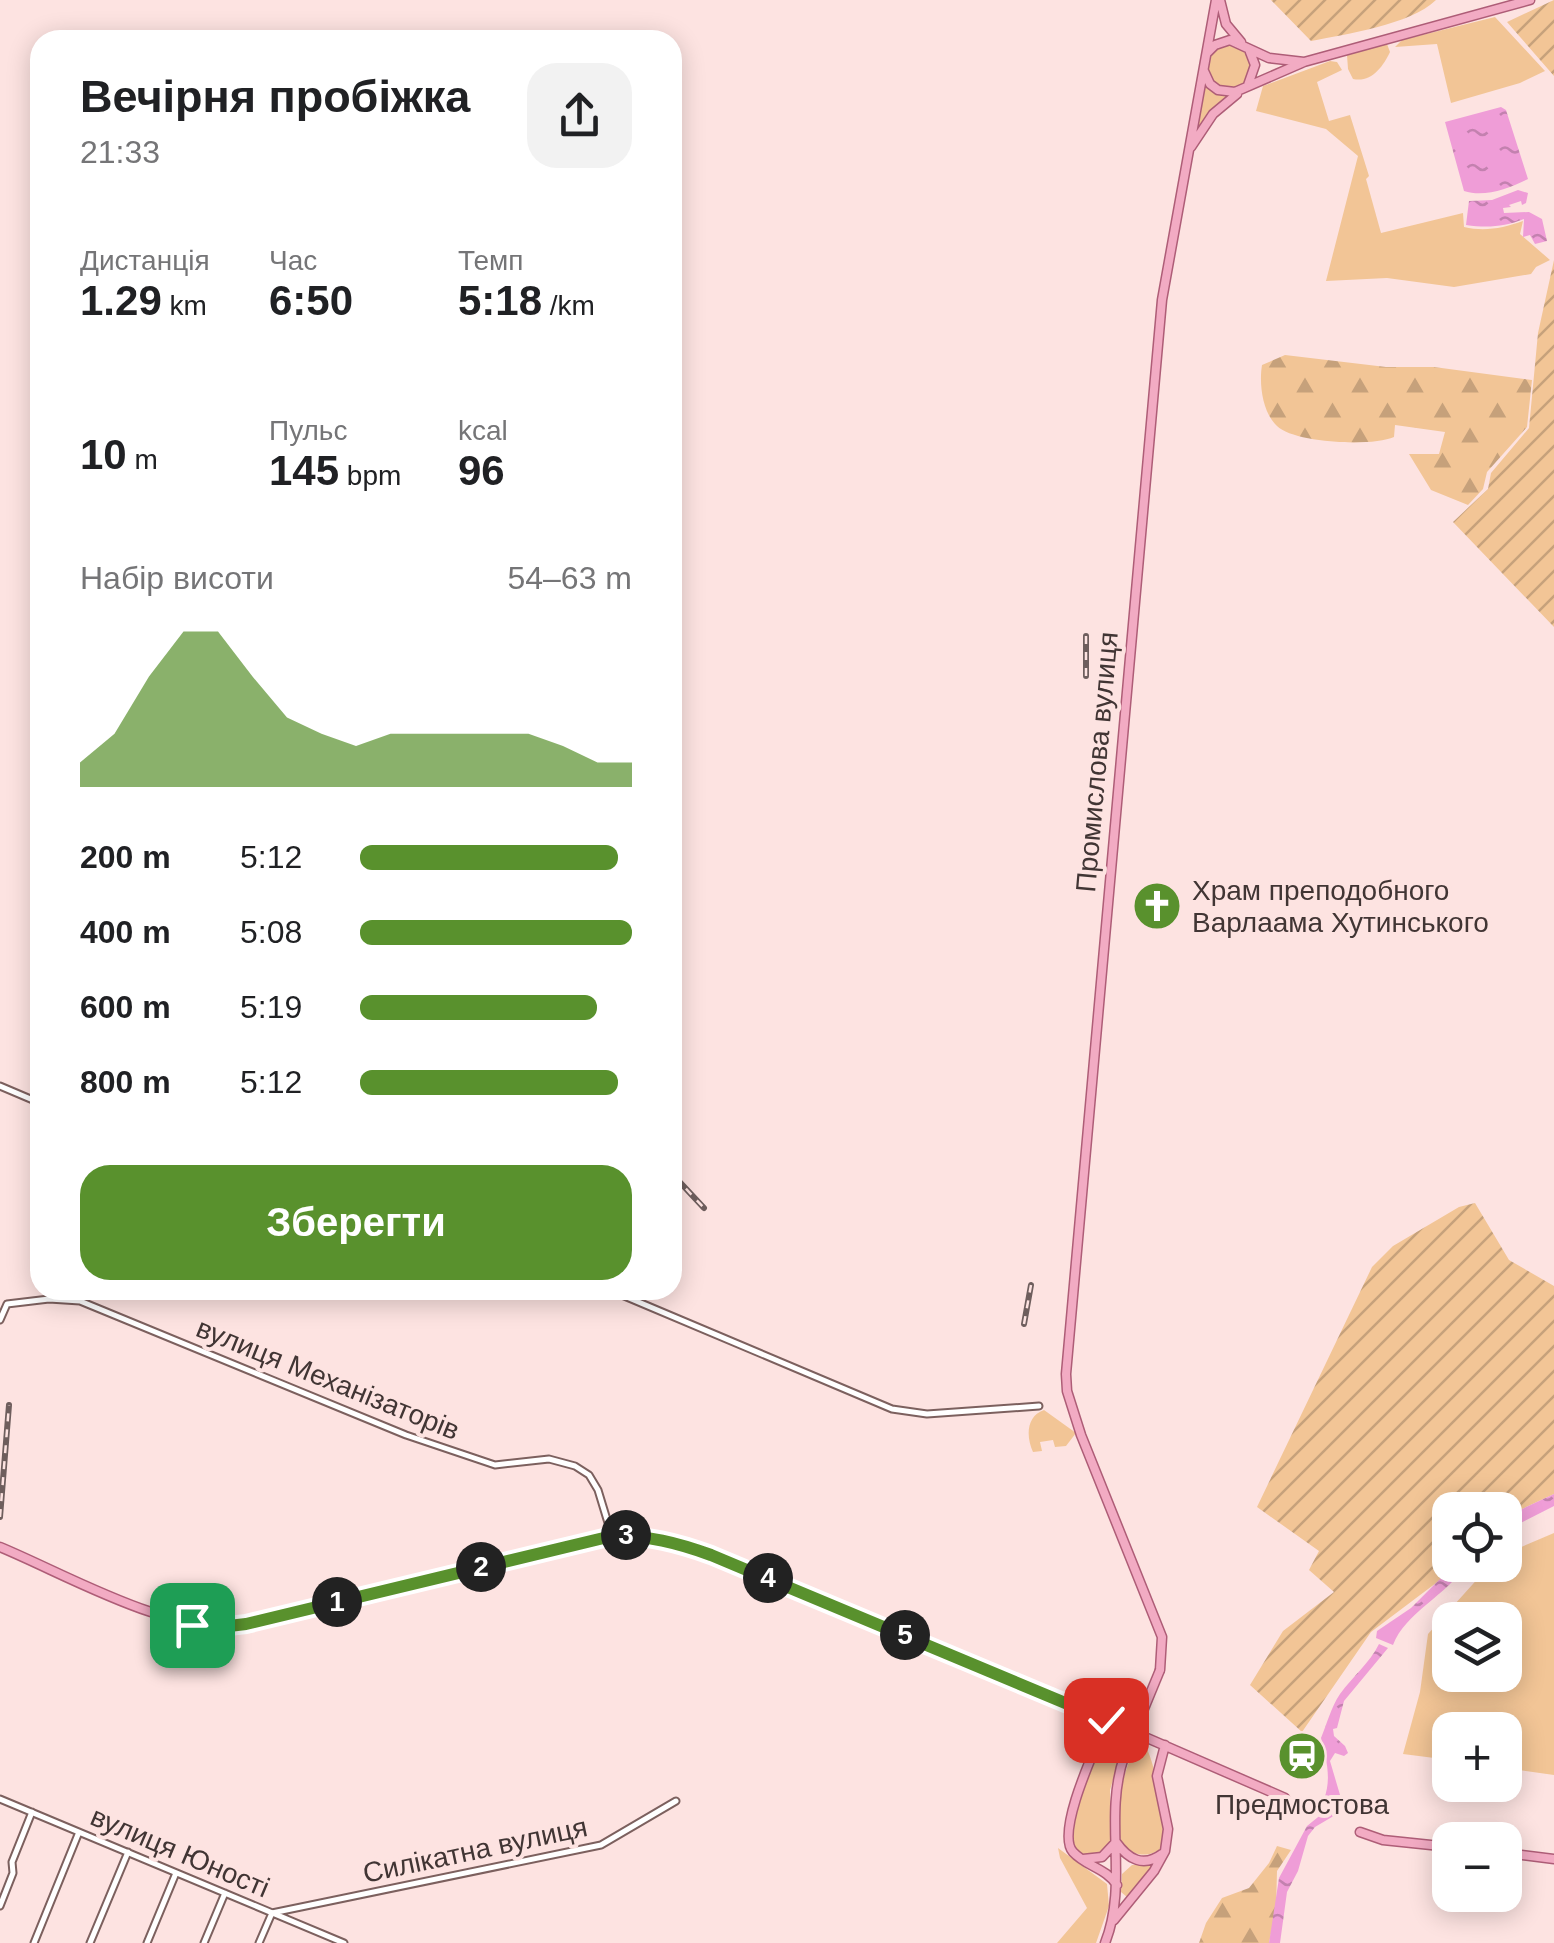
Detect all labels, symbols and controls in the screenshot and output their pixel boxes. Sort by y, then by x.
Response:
button: share [527,63,632,168]
text: Вечірня пробіжка [80,71,470,122]
text: 21:33 [80,134,160,170]
text: Дистанція [80,245,210,276]
text: Час [269,245,317,276]
text: Темп [458,245,524,276]
text: 1.29 [80,277,162,324]
text: 6:50 [269,277,353,324]
text: 5:18 [458,277,542,324]
text: km [162,290,207,321]
text: /km [542,290,595,321]
text: Пульс [269,415,347,446]
text: kcal [458,415,508,446]
text: 10 [80,431,127,478]
text: m [127,444,158,475]
text: 145 [269,447,339,494]
text: 96 [458,447,505,494]
text: bpm [339,460,401,491]
text: Набір висоти [80,560,274,596]
text: 54–63 m [507,560,632,596]
street label: Промислова вулиця [1070,631,1124,893]
text: 200 m [80,839,171,875]
text: 5:12 [240,839,302,875]
place label: Храм преподобного Варлаама Хутинського [1192,875,1489,938]
church icon: Храм преподобного Варлаама Хутинського [1131,880,1183,932]
text: 400 m [80,914,171,950]
text: 5:08 [240,914,302,950]
text: 600 m [80,989,171,1025]
text: 5:19 [240,989,302,1025]
text: 800 m [80,1064,171,1100]
text: 5:12 [240,1064,302,1100]
button: Зберегти [80,1165,632,1280]
street label: вулиця Механізаторів [192,1312,464,1446]
map controls [1432,1492,1522,1912]
button: locate [1432,1492,1522,1582]
pin: 3 [601,1510,651,1560]
text: 3 [618,1519,634,1550]
pin: 2 [456,1542,506,1592]
text: 2 [473,1551,489,1582]
pin: 4 [743,1553,793,1603]
text: 4 [760,1562,776,1593]
pin: 1 [312,1577,362,1627]
pin [150,1583,235,1668]
text: 1 [329,1586,345,1617]
icon: arrive [165,1598,220,1653]
button: layers [1432,1602,1522,1692]
pin: 5 [880,1610,930,1660]
text: 5 [897,1619,913,1650]
pin [1064,1678,1149,1763]
icon: check [1079,1693,1134,1748]
button: + [1432,1712,1522,1802]
station icon: Предмостова [1276,1730,1328,1782]
place label: Предмостова [1215,1789,1389,1820]
street label: вулиця Юності [86,1800,274,1904]
street label: Силікатна вулиця [360,1811,590,1889]
button: − [1432,1822,1522,1912]

